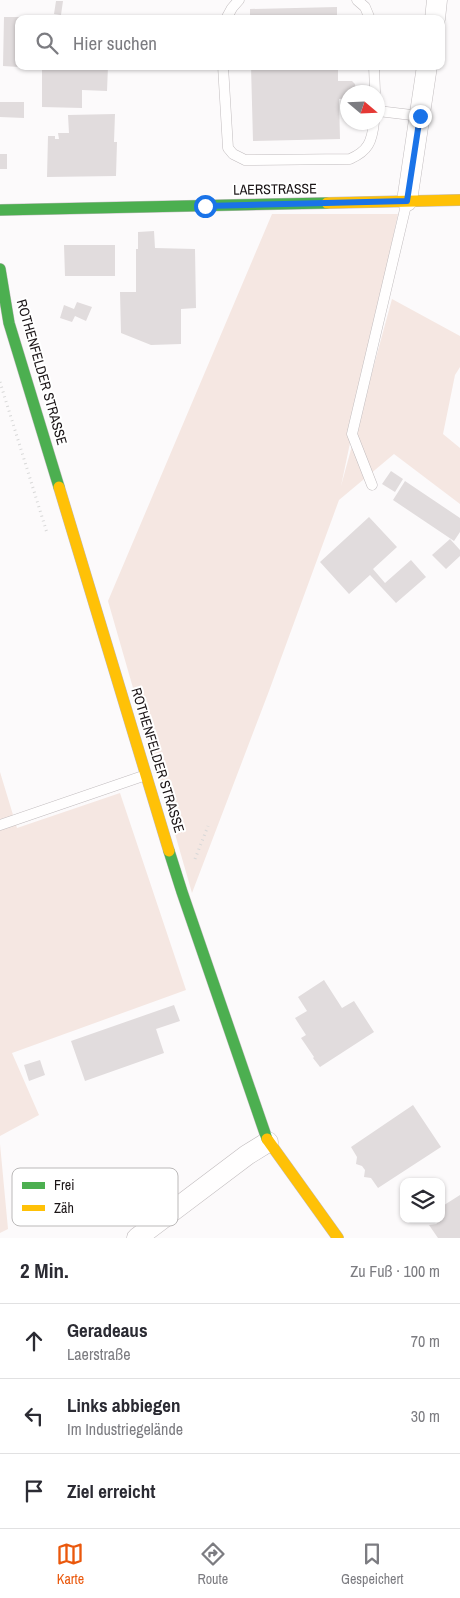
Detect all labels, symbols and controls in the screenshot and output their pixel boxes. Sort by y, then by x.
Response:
search box [15,15,445,70]
icon: search [33,29,61,57]
text: Hier suchen [73,30,157,56]
north arrow [340,85,385,130]
route end [409,105,432,128]
street label: LAERSTRASSE [233,179,317,199]
route start [194,195,217,218]
street label: ROTHENFELDER STRASSE [13,297,71,447]
street label: ROTHENFELDER STRASSE [127,685,189,835]
legend [12,1168,178,1226]
text: Frei [54,1176,74,1194]
map controls [400,1178,445,1223]
button: layers [400,1178,445,1223]
text: Zäh [54,1199,74,1217]
text: 2 Min. [20,1256,69,1285]
text: Zu Fuß · 100 m [350,1260,440,1282]
text: Geradeaus [67,1317,148,1343]
icon: ahead [20,1327,48,1355]
text: 70 m [411,1330,440,1352]
text: Laerstraße [67,1343,130,1365]
text: Links abbiegen [67,1392,180,1418]
icon: left [20,1402,48,1430]
text: 30 m [411,1405,440,1427]
text: Im Industriegelände [67,1418,183,1440]
icon: arrive [20,1477,48,1505]
text: Ziel erreicht [67,1478,155,1504]
tab: Karte [56,1540,84,1588]
tab: Route [197,1540,228,1588]
tab: Gespeichert [341,1540,404,1588]

